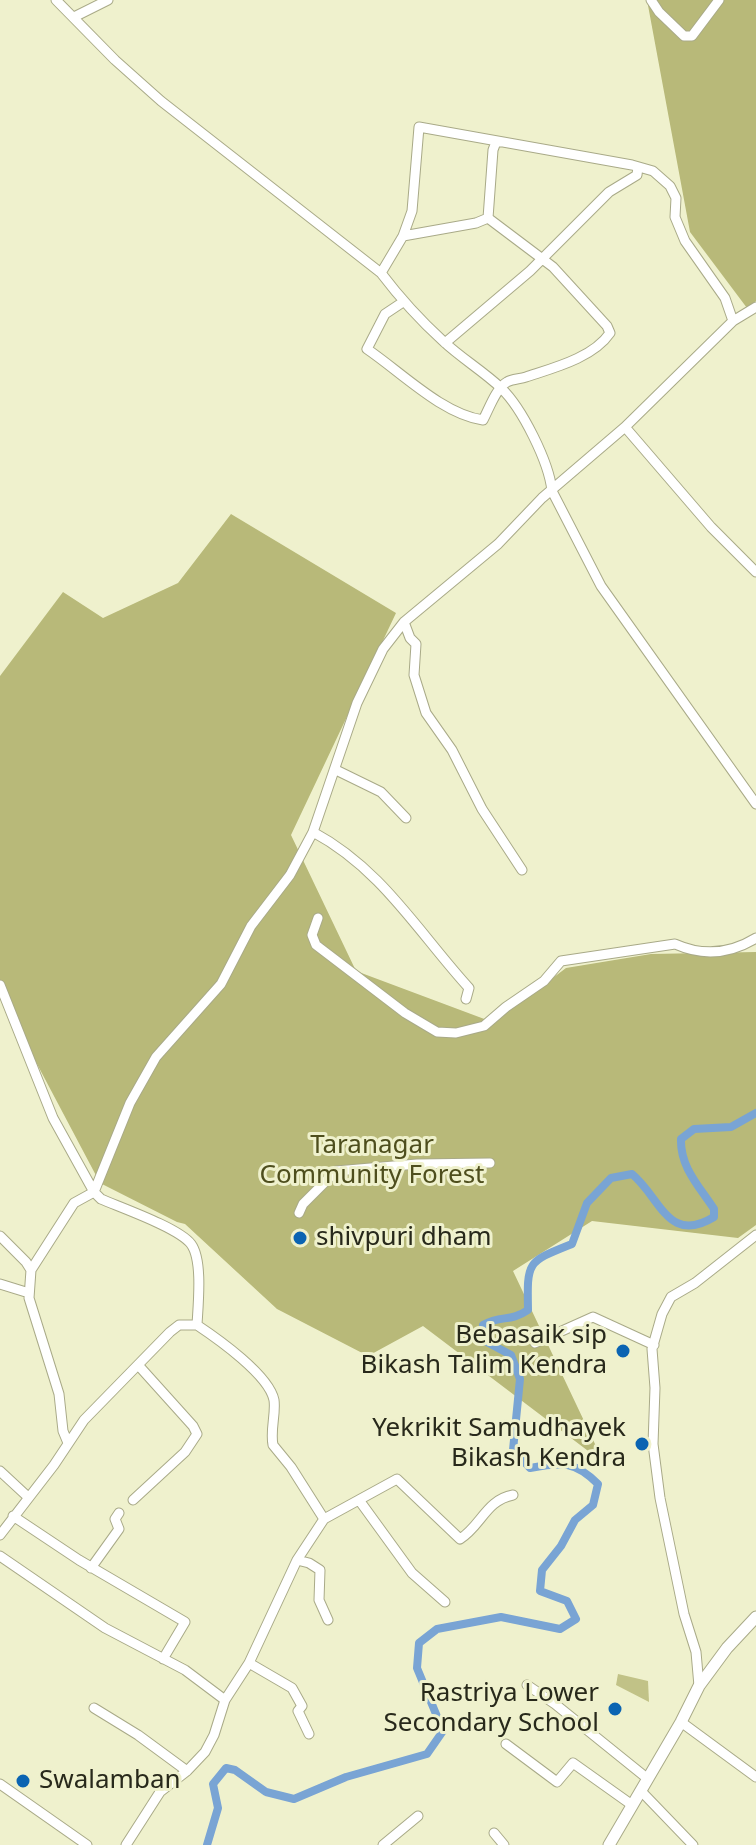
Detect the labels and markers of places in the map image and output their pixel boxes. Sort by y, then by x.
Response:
place label: shivpuri dham [316,1222,492,1254]
marker: shivpuri dham [291,1229,309,1247]
place label: Bebasaik sip Bikash Talim Kendra [361,1320,607,1382]
marker: Bebasaik sip Bikash Talim Kendra [614,1342,632,1360]
place label: Yekrikit Samudhayek Bikash Kendra [372,1413,626,1474]
marker: Yekrikit Samudhayek Bikash Kendra [633,1435,651,1453]
place label: Rastriya Lower Secondary School [383,1678,599,1740]
marker: Rastriya Lower Secondary School [606,1700,624,1718]
place label: Swalamban [39,1765,181,1797]
marker: Swalamban [14,1772,32,1790]

